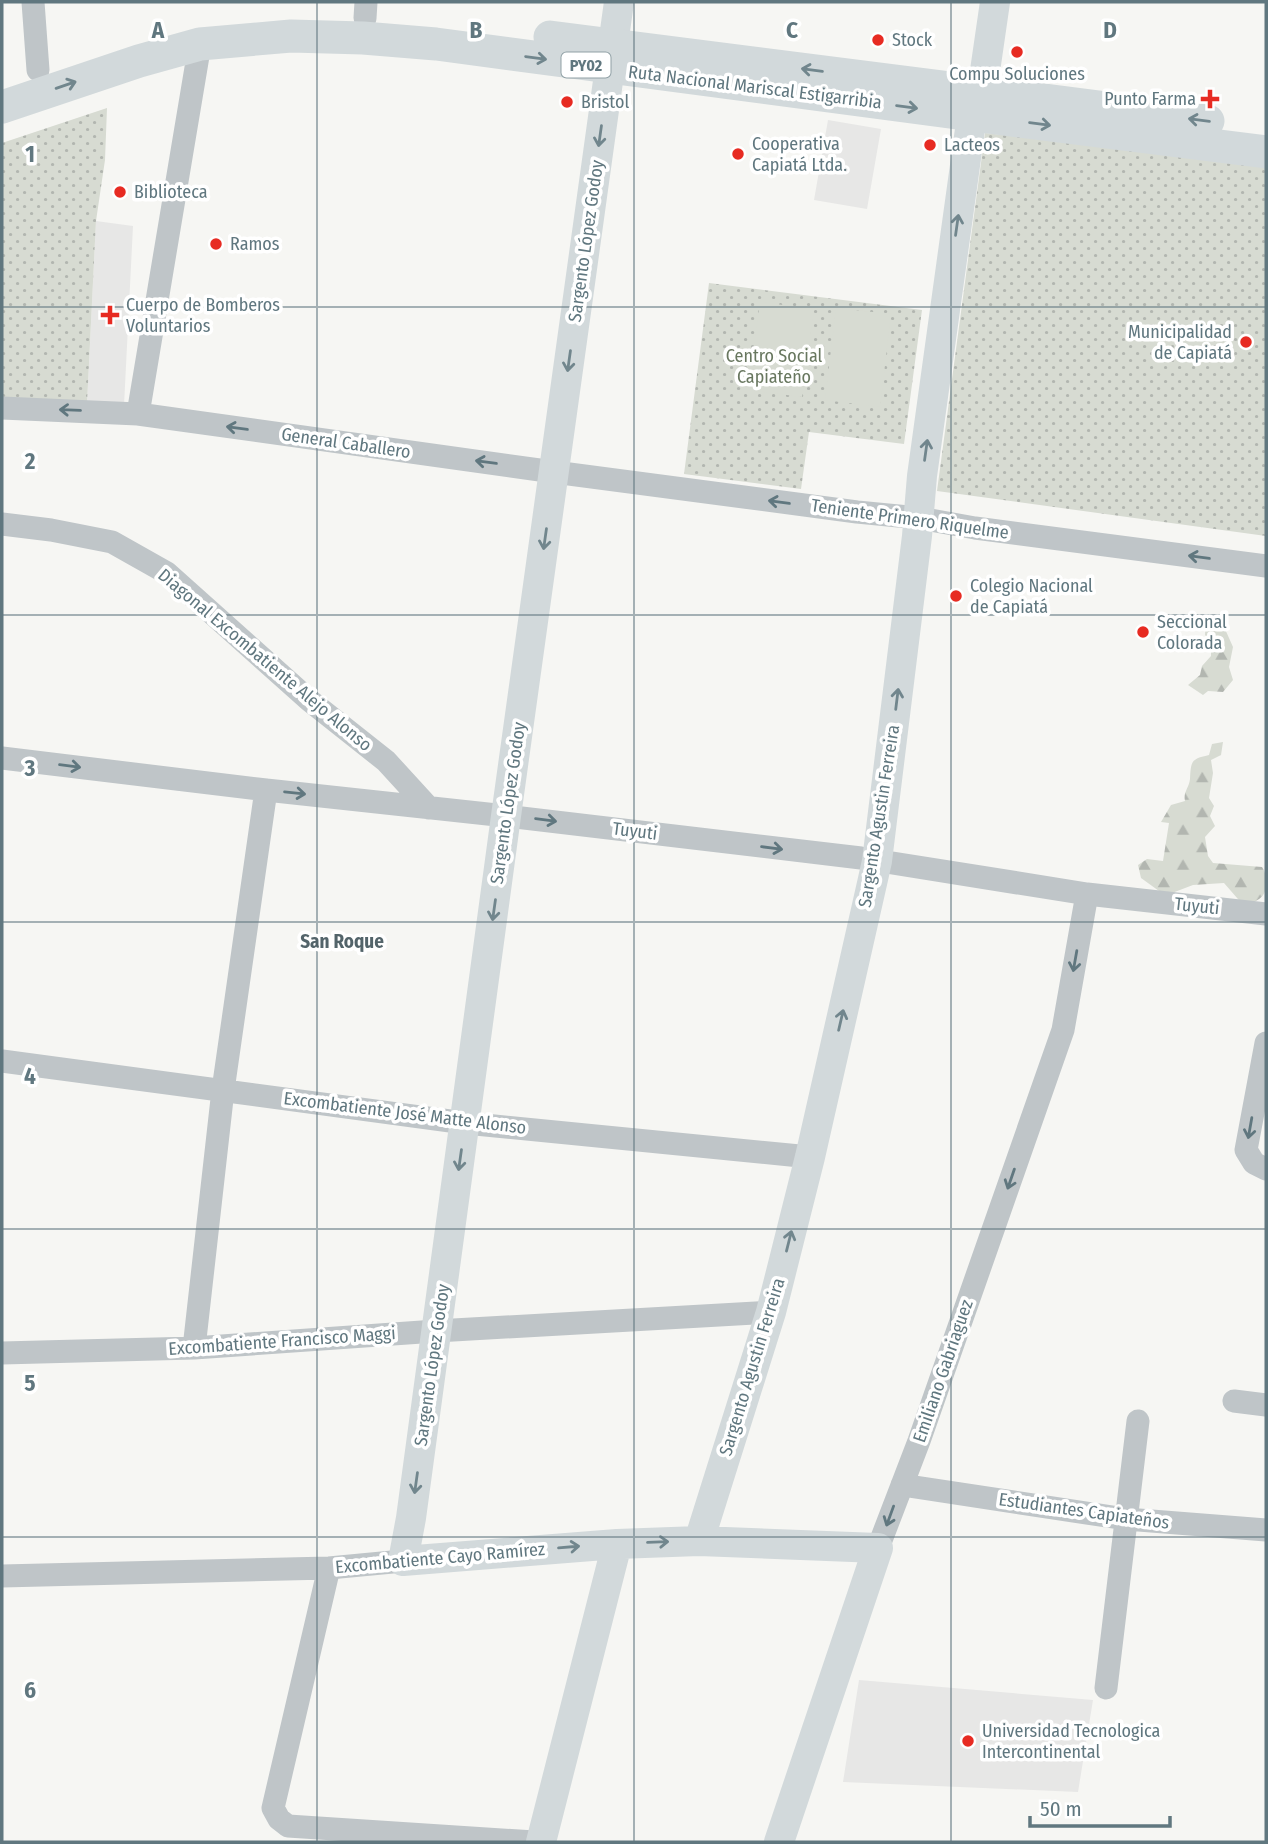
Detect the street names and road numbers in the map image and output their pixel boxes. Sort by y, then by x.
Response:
road number: PY02 [562,53,610,78]
street label: Ruta Nacional Mariscal Estigarribia [627,61,883,113]
street label: Sargento López Godoy [564,159,608,323]
street label: General Caballero [280,423,412,463]
street label: Teniente Primero Riquelme [810,494,1010,544]
street label: Diagonal Excombatiente Alejo Alonso [154,564,376,756]
street label: Sargento López Godoy [486,721,530,885]
street label: Sargento Agustin Ferreira [854,723,904,909]
street label: Tuyuti [611,817,659,845]
street label: Tuyuti [1174,893,1220,919]
street label: Excombatiente José Matte Alonso [282,1087,528,1139]
street label: Sargento Agustin Ferreira [714,1275,790,1459]
street label: Sargento López Godoy [410,1283,454,1447]
street label: Emiliano Gabriaguez [908,1297,978,1445]
street label: Excombatiente Francisco Maggi [168,1322,396,1360]
street label: Estudiantes Capiateños [997,1488,1171,1534]
street label: Excombatiente Cayo Ramírez [334,1538,546,1578]

